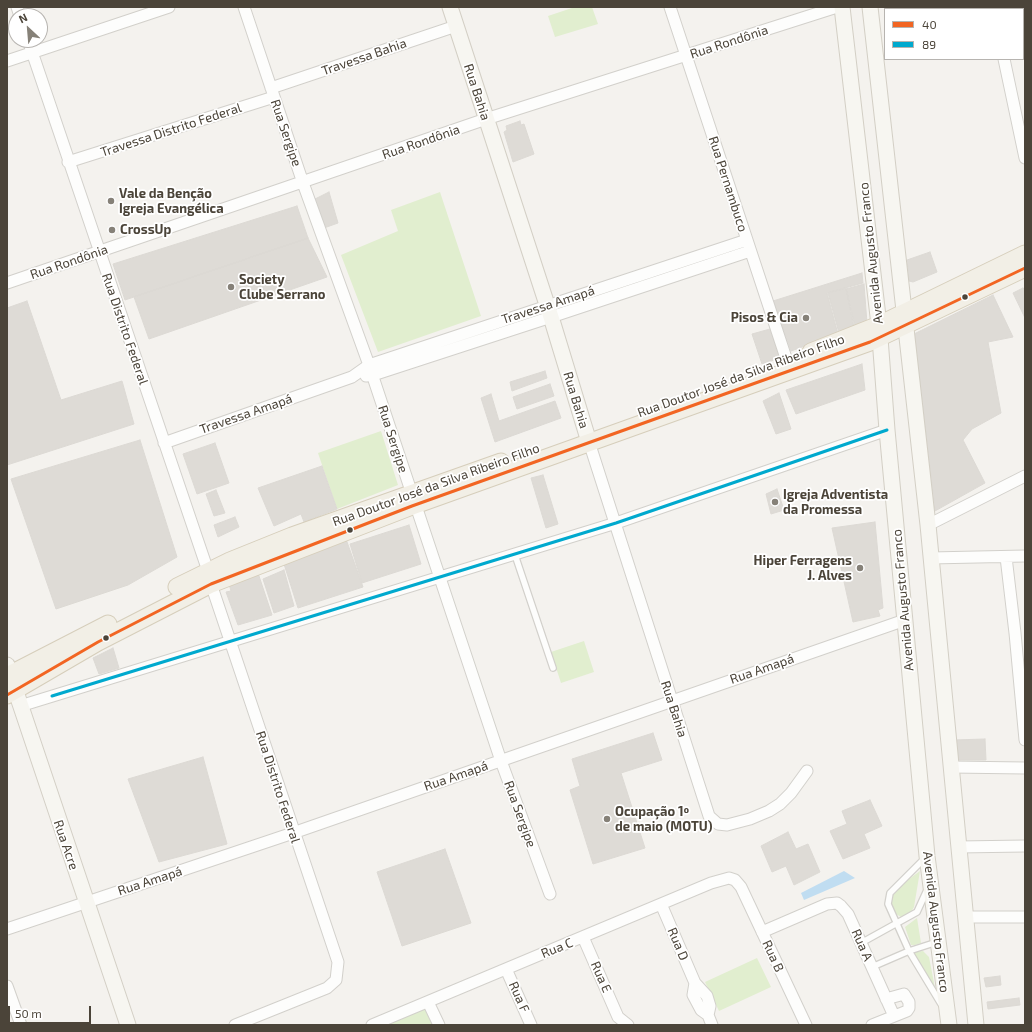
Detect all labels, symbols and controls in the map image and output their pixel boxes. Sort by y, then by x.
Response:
north arrow [8,8,48,48]
legend [884,8,1024,60]
text: N [17,10,29,25]
text: 40 [922,17,937,31]
street label: Rua Rondônia [688,22,770,62]
street label: Travessa Bahia [319,35,409,79]
text: 89 [922,37,936,51]
street label: Rua Bahia [461,62,493,122]
street label: Rua Sergipe [267,97,305,169]
street label: Travessa Distrito Federal [99,100,243,160]
street label: Rua Rondônia [380,121,462,163]
street label: Rua Pernambuco [705,134,751,234]
street label: Avenida Augusto Franco [856,181,886,325]
place label: Vale da Benção Igreja Evangélica [119,186,224,217]
marker: Vale da Benção Igreja Evangélica [106,196,116,206]
place label: CrossUp [120,222,171,238]
marker: CrossUp [107,225,117,235]
street label: Rua Rondônia [28,241,110,283]
street label: Rua Distrito Federal [99,271,151,387]
place label: Society Clube Serrano [239,272,325,303]
marker: Society Clube Serrano [226,282,236,292]
street label: Travessa Amapá [499,283,597,327]
unlabelled marker [960,292,970,302]
place label: Pisos & Cia [731,310,798,326]
marker: Pisos & Cia [801,313,811,323]
street label: Rua Doutor José da Silva Ribeiro Filho [635,331,847,421]
street label: Rua Bahia [560,370,592,430]
street label: Travessa Amapá [198,391,294,437]
street label: Rua Sergipe [375,403,411,475]
street label: Rua Doutor José da Silva Ribeiro Filho [330,440,542,530]
place label: Igreja Adventista da Promessa [783,487,888,518]
marker: Igreja Adventista da Promessa [770,497,780,507]
unlabelled marker [345,525,355,535]
street label: Avenida Augusto Franco [889,528,917,672]
place label: Hiper Ferragens J. Alves [754,553,852,584]
marker: Hiper Ferragens J. Alves [855,563,865,573]
unlabelled marker [101,633,111,643]
street label: Rua Amapá [728,651,796,687]
street label: Rua Bahia [658,679,690,739]
street label: Rua Distrito Federal [253,729,303,845]
street label: Rua Amapá [422,758,490,794]
street label: Rua Sergipe [501,778,539,850]
place label: Ocupação 1º de maio (MOTU) [615,804,712,835]
marker: Ocupação 1º de maio (MOTU) [602,814,612,824]
street label: Rua Acre [50,818,82,872]
street label: Avenida Augusto Franco [920,850,952,994]
street label: Rua Amapá [116,863,184,899]
street label: Rua D [664,925,692,963]
street label: Rua A [848,926,876,964]
street label: Rua C [539,935,575,961]
street label: Rua B [759,938,787,974]
street label: Rua E [587,959,615,995]
street label: Rua F [505,979,533,1015]
scale bar [10,998,93,1024]
text: 50 m [15,1006,42,1020]

